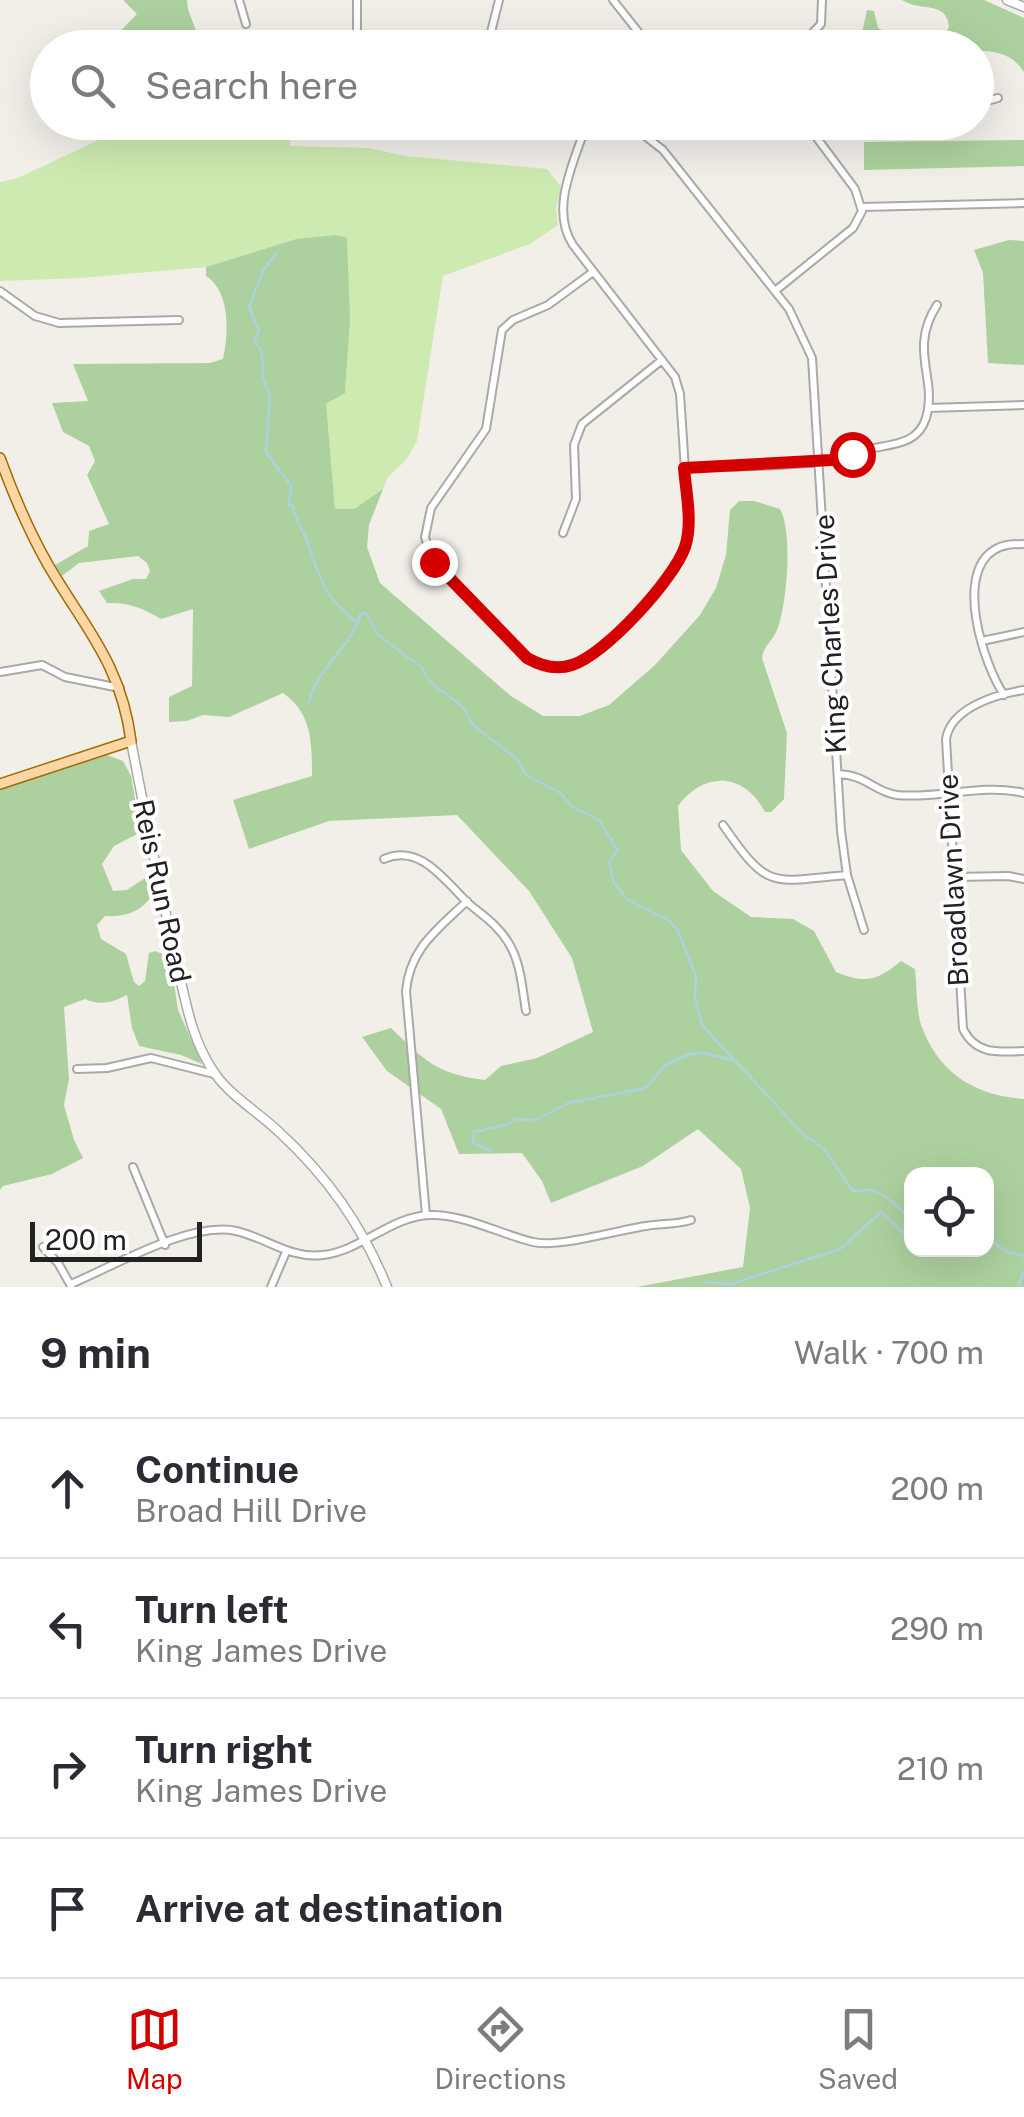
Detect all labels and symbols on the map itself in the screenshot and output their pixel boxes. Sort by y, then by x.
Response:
route start [830,432,876,478]
street label: King Charles Drive [807,513,852,755]
route end [412,540,458,586]
street label: Broadlawn Drive [930,773,975,987]
street label: Reis Run Road [127,796,198,986]
scale bar [30,1217,202,1262]

